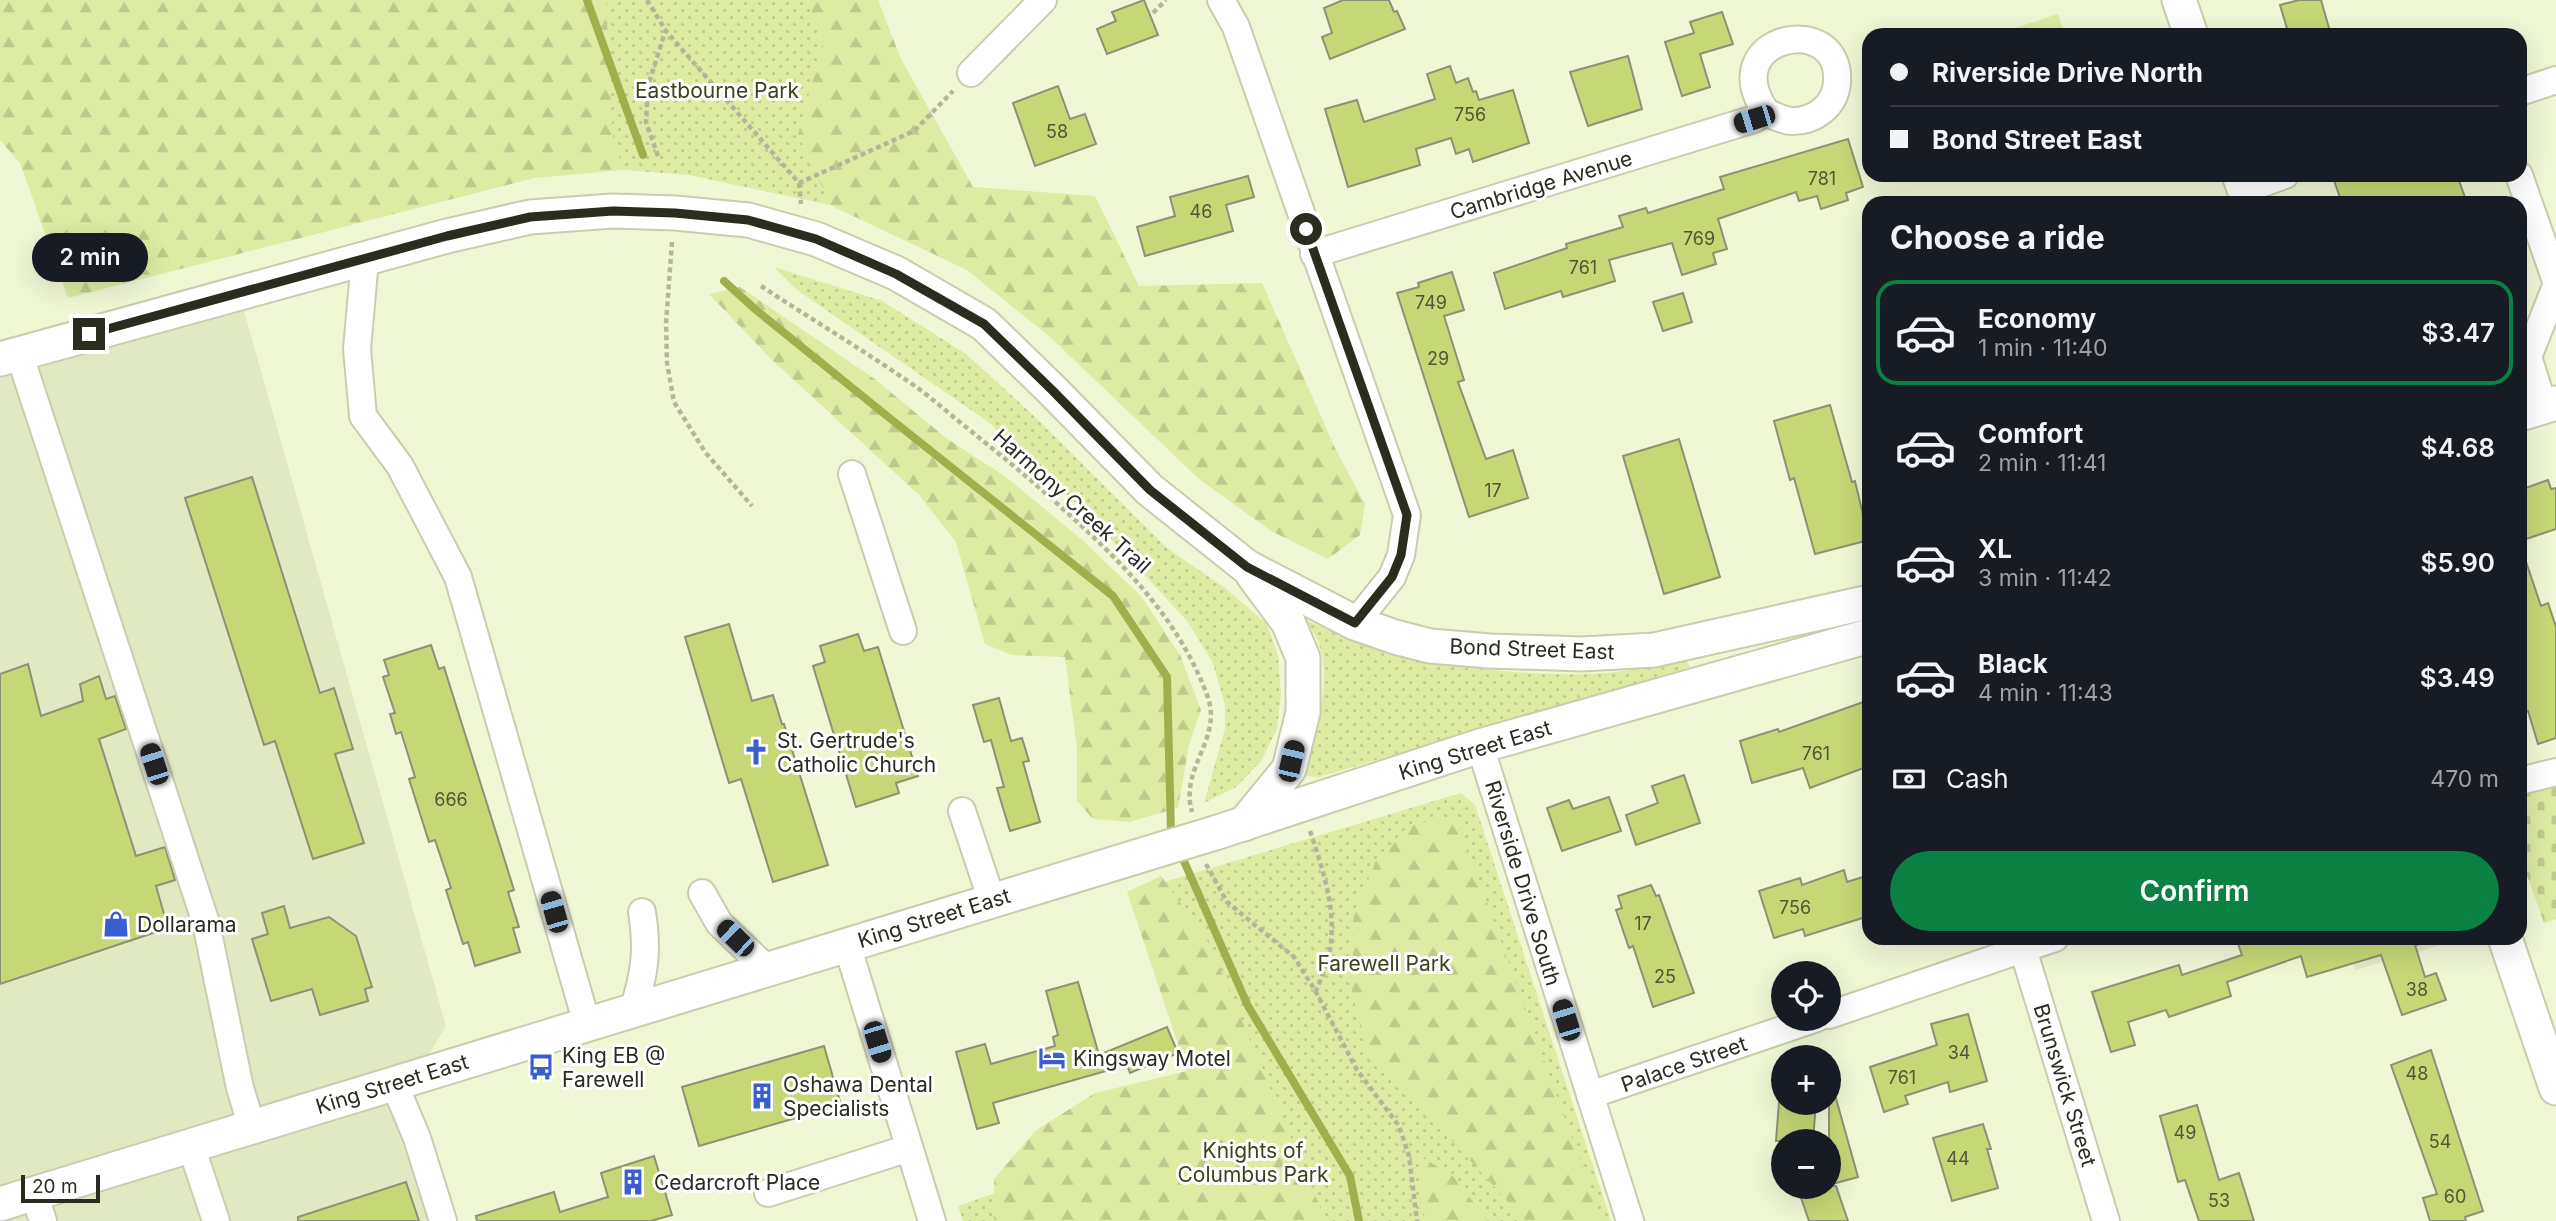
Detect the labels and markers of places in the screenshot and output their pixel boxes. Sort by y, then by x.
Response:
place label: St. Gertrude's Catholic Church [777,728,936,777]
church icon: St. Gertrude's Catholic Church [741,737,771,767]
shop icon: Dollarama [101,909,131,939]
place label: Dollarama [137,912,237,937]
place label: King EB @ Farewell [562,1043,665,1092]
hotel icon: Kingsway Motel [1037,1043,1067,1073]
place label: Kingsway Motel [1073,1046,1231,1071]
bus stop icon: King EB @ Farewell [526,1052,556,1082]
place label: Oshawa Dental Specialists [783,1072,933,1121]
building icon: Oshawa Dental Specialists [747,1081,777,1111]
building icon: Cedarcroft Place [618,1167,648,1197]
place label: Cedarcroft Place [654,1170,820,1195]

